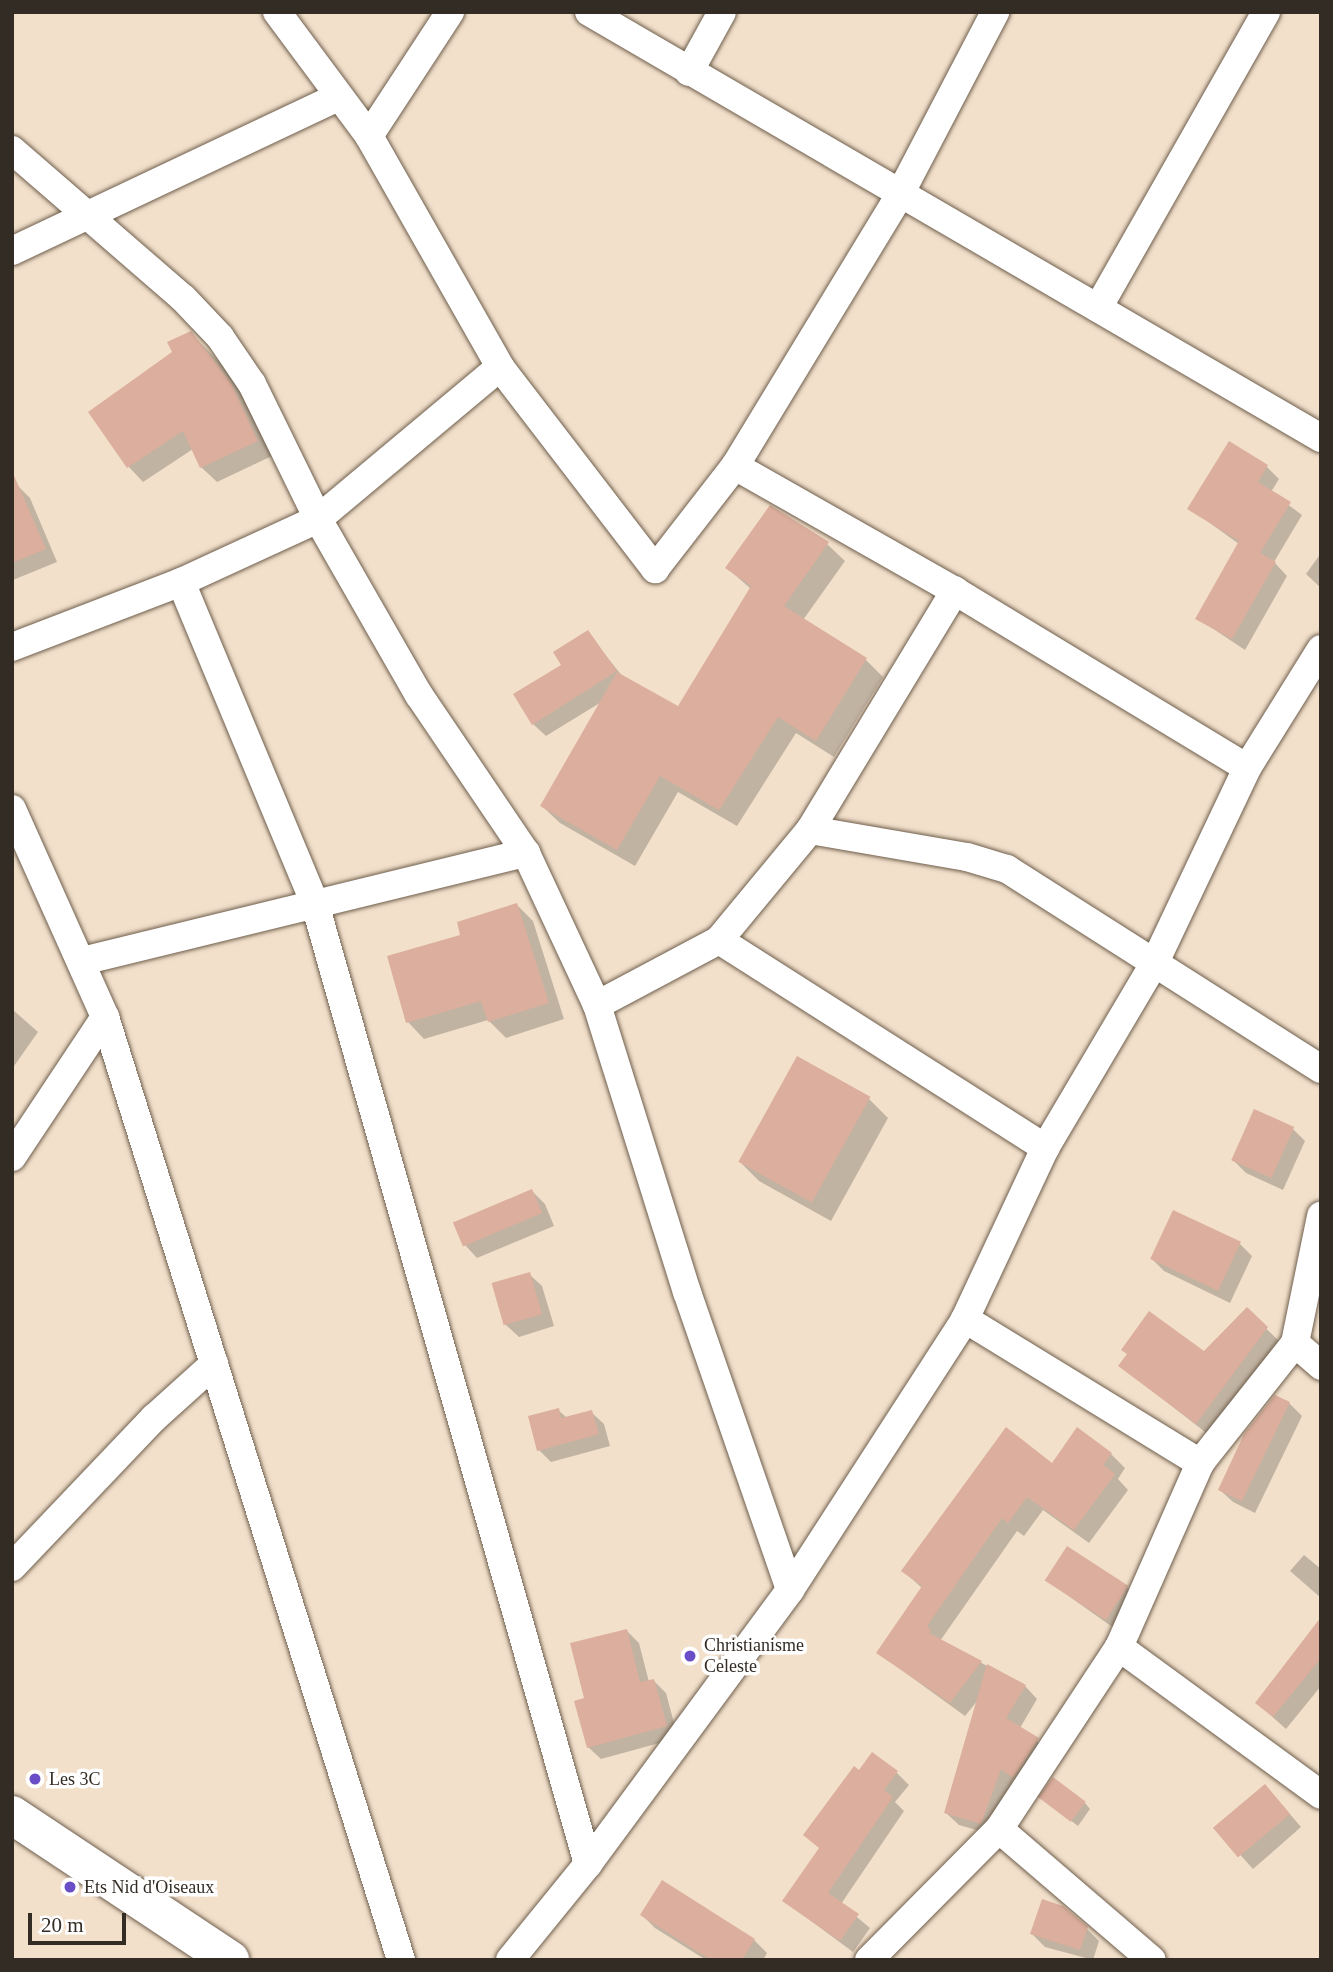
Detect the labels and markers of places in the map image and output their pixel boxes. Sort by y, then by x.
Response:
place label: Christianisme Celeste [704,1635,804,1678]
marker: Christianisme Celeste [682,1648,698,1664]
place label: Les 3C [49,1768,100,1790]
marker: Les 3C [27,1771,43,1787]
place label: Ets Nid d'Oiseaux [84,1876,214,1898]
marker: Ets Nid d'Oiseaux [62,1879,78,1895]

